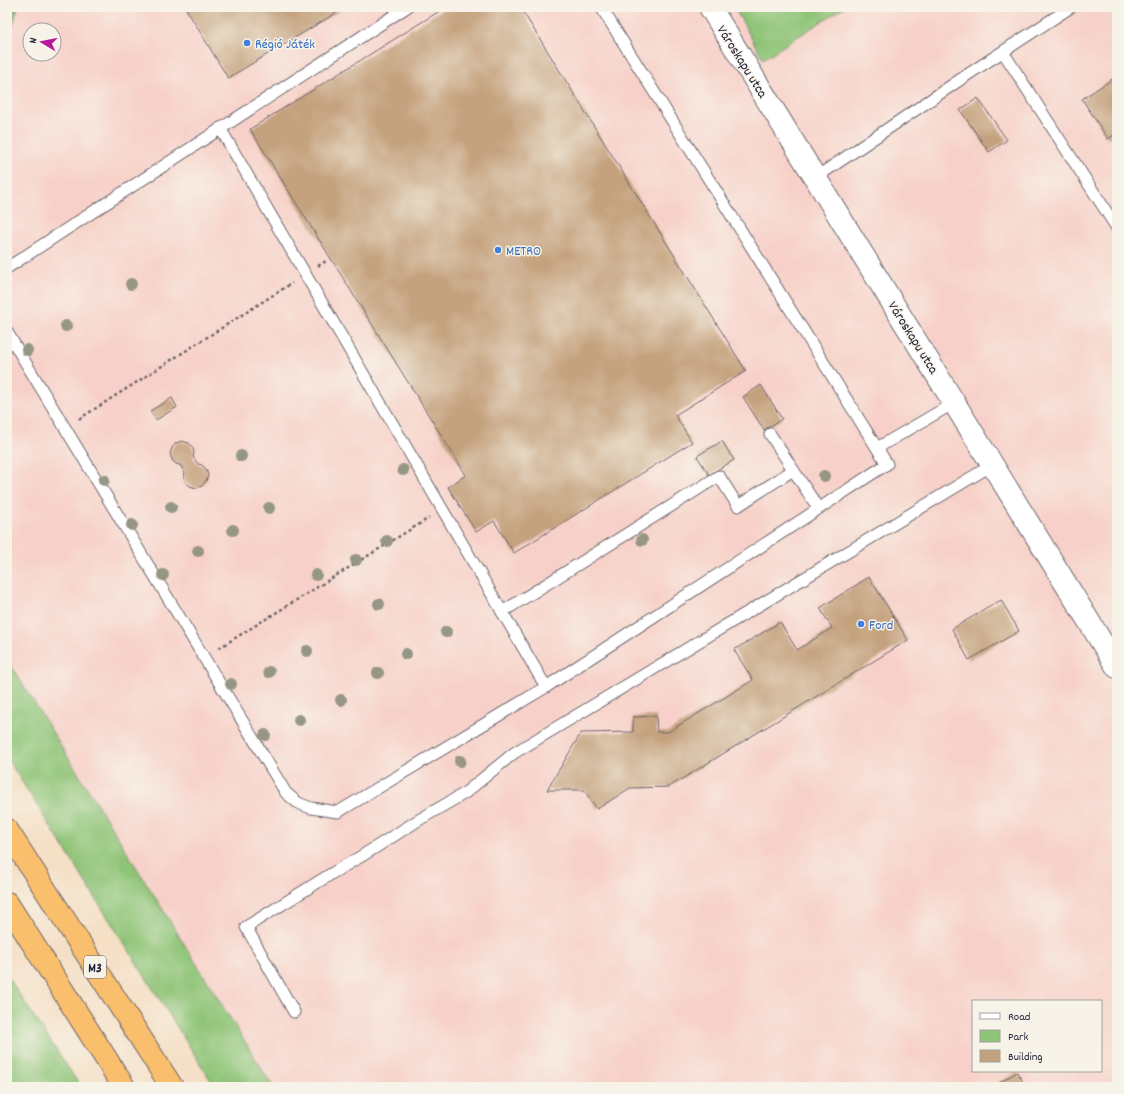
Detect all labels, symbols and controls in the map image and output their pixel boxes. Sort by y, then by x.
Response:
north arrow [22,22,62,62]
street label: Városkapu utca [711,22,772,103]
place label: Régió Játék [255,35,315,55]
text: N [26,36,43,45]
marker: Régió Játék [242,38,252,48]
place label: METRO [506,242,541,262]
marker: METRO [493,245,503,255]
street label: Városkapu utca [882,298,943,379]
place label: Ford [869,616,893,636]
marker: Ford [856,619,866,629]
road number: M3 [84,956,106,978]
legend [972,1000,1102,1072]
text: Road [1008,1009,1030,1026]
text: Park [1008,1029,1029,1046]
text: Building [1008,1049,1043,1066]

